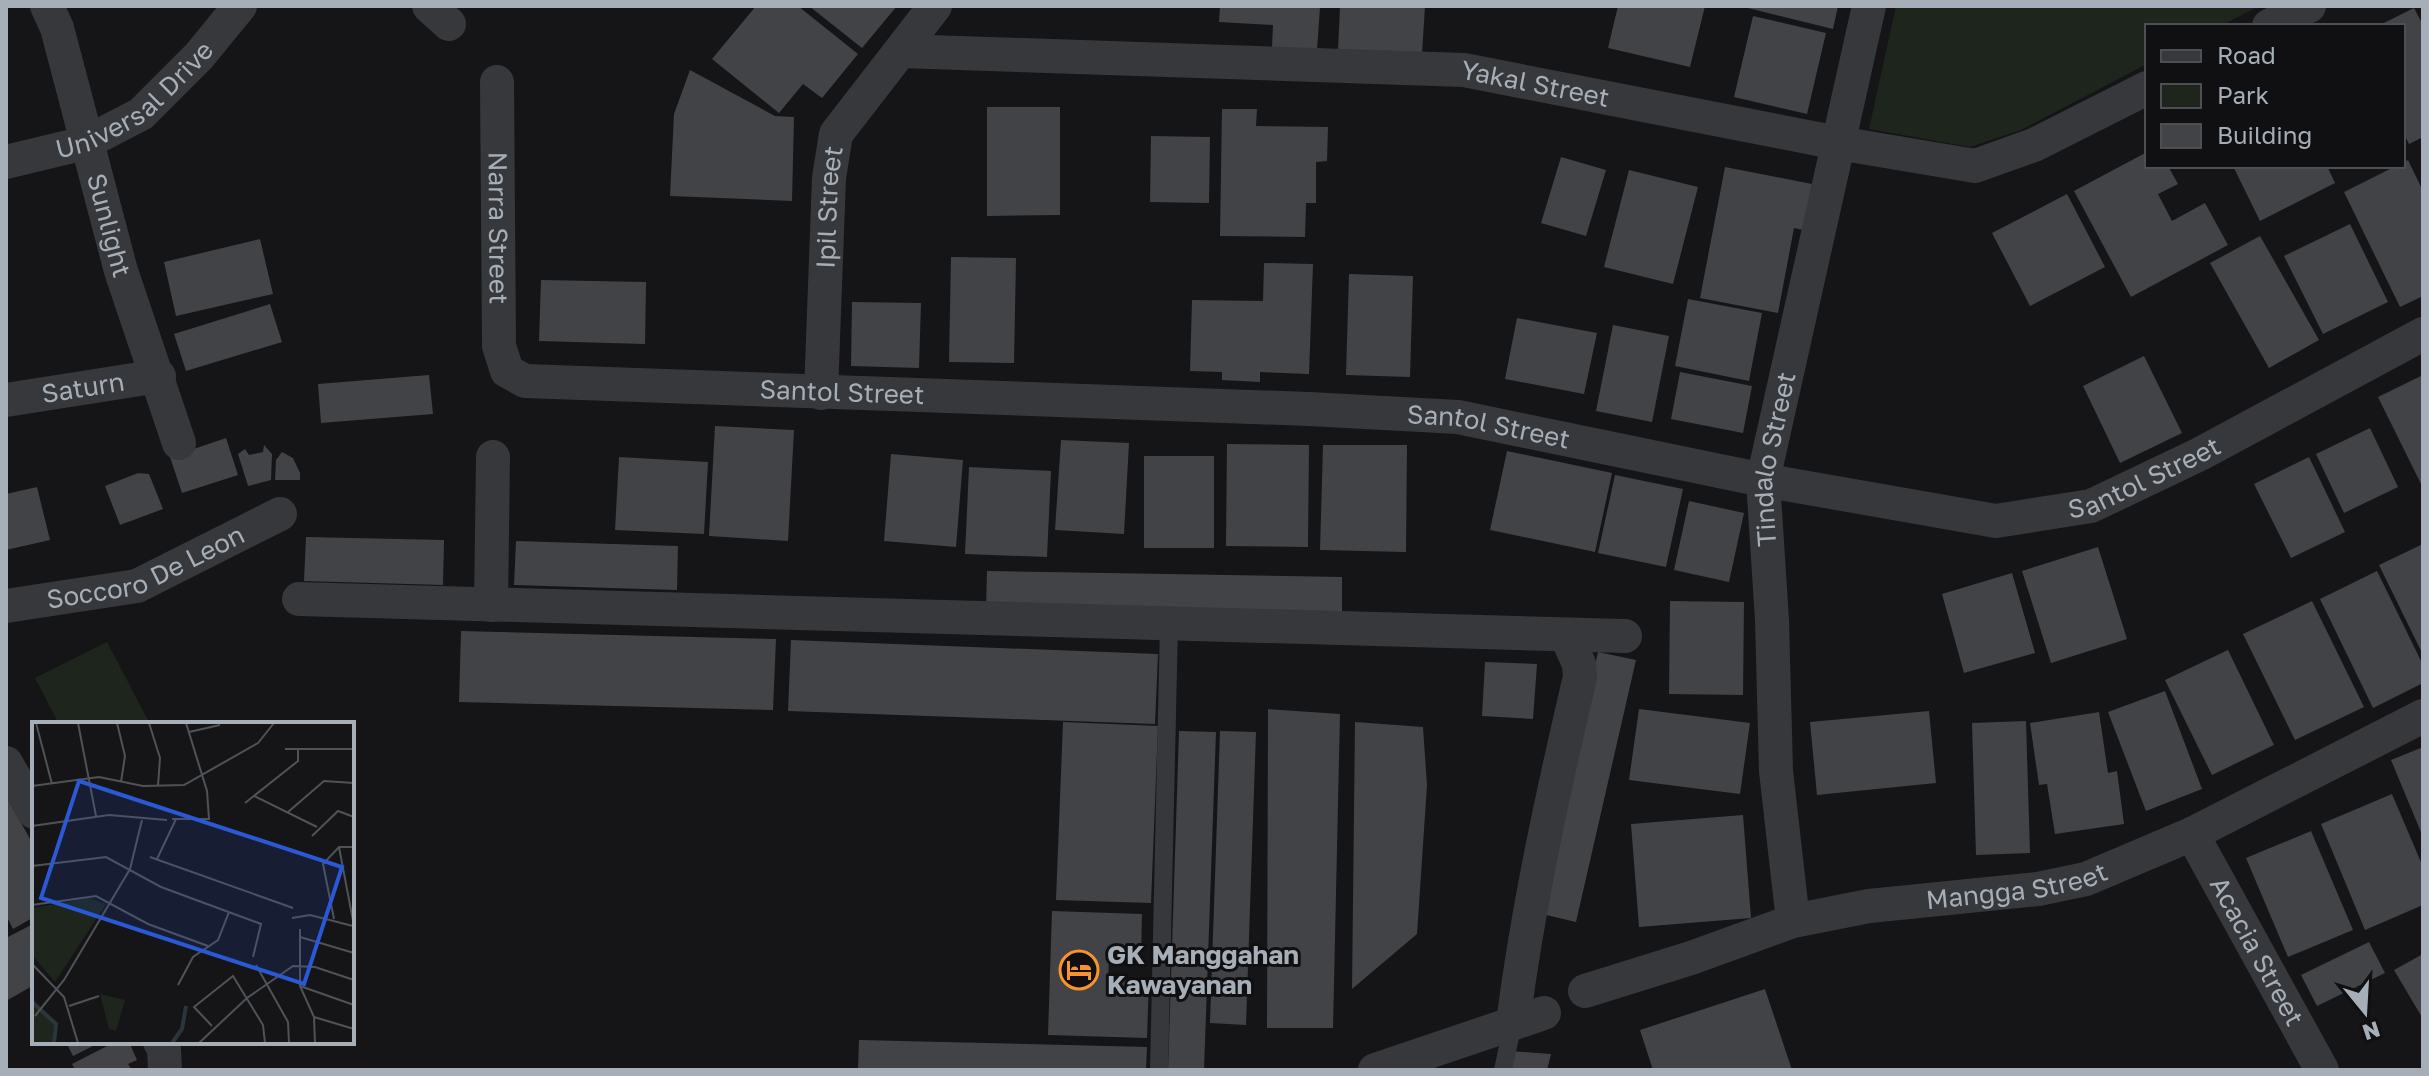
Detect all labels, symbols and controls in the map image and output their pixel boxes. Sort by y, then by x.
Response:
legend [2145,24,2405,168]
street label: Universal Drive [52,35,220,165]
text: Road [2217,40,2276,69]
street label: Yakal Street [1459,54,1612,113]
text: Park [2217,80,2269,109]
text: Building [2217,120,2312,149]
street label: Ipil Street [810,144,849,269]
street label: Narra Street [483,152,515,304]
street label: Sunlight [81,170,138,281]
street label: Saturn [39,366,127,409]
street label: Tindalo Street [1747,369,1802,548]
street label: Santol Street [759,373,925,410]
street label: Santol Street [1406,398,1573,455]
street label: Santol Street [2066,430,2226,524]
street label: Soccoro De Leon [44,519,249,615]
inset map [32,722,354,1044]
street label: Mangga Street [1924,856,2112,915]
street label: Acacia Street [2204,871,2311,1031]
place label: GK Manggahan Kawayanan [1107,939,1299,1000]
hotel icon: GK Manggahan Kawayanan [1058,949,1100,991]
north arrow [2325,972,2405,1052]
text: N [2359,1016,2383,1047]

